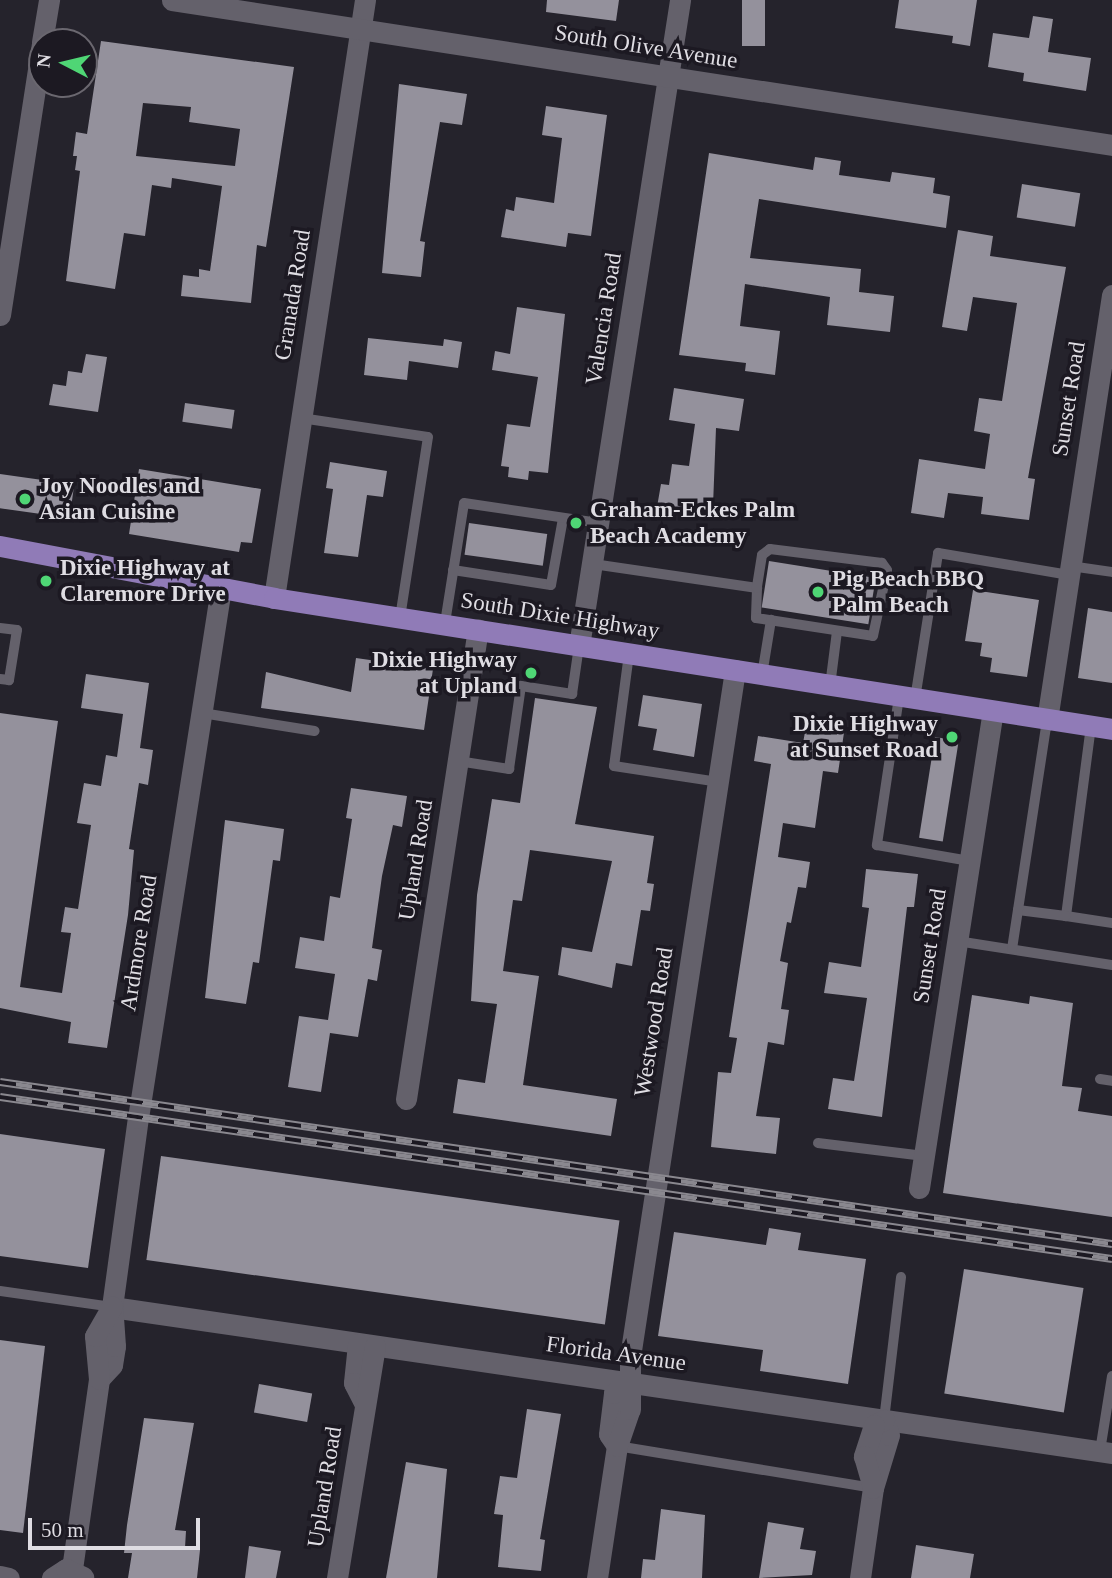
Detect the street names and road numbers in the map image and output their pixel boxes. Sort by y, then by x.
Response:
street label: South Olive Avenue [552,19,740,75]
street label: Granada Road [269,228,317,362]
street label: Valencia Road [580,251,628,387]
street label: Sunset Road [1046,340,1092,458]
street label: South Dixie Highway [459,587,661,645]
street label: Upland Road [393,798,439,922]
street label: Ardmore Road [115,873,163,1013]
street label: Sunset Road [907,887,953,1005]
street label: Westwood Road [629,945,679,1099]
street label: Florida Avenue [544,1330,688,1378]
street label: Upland Road [302,1425,348,1549]

